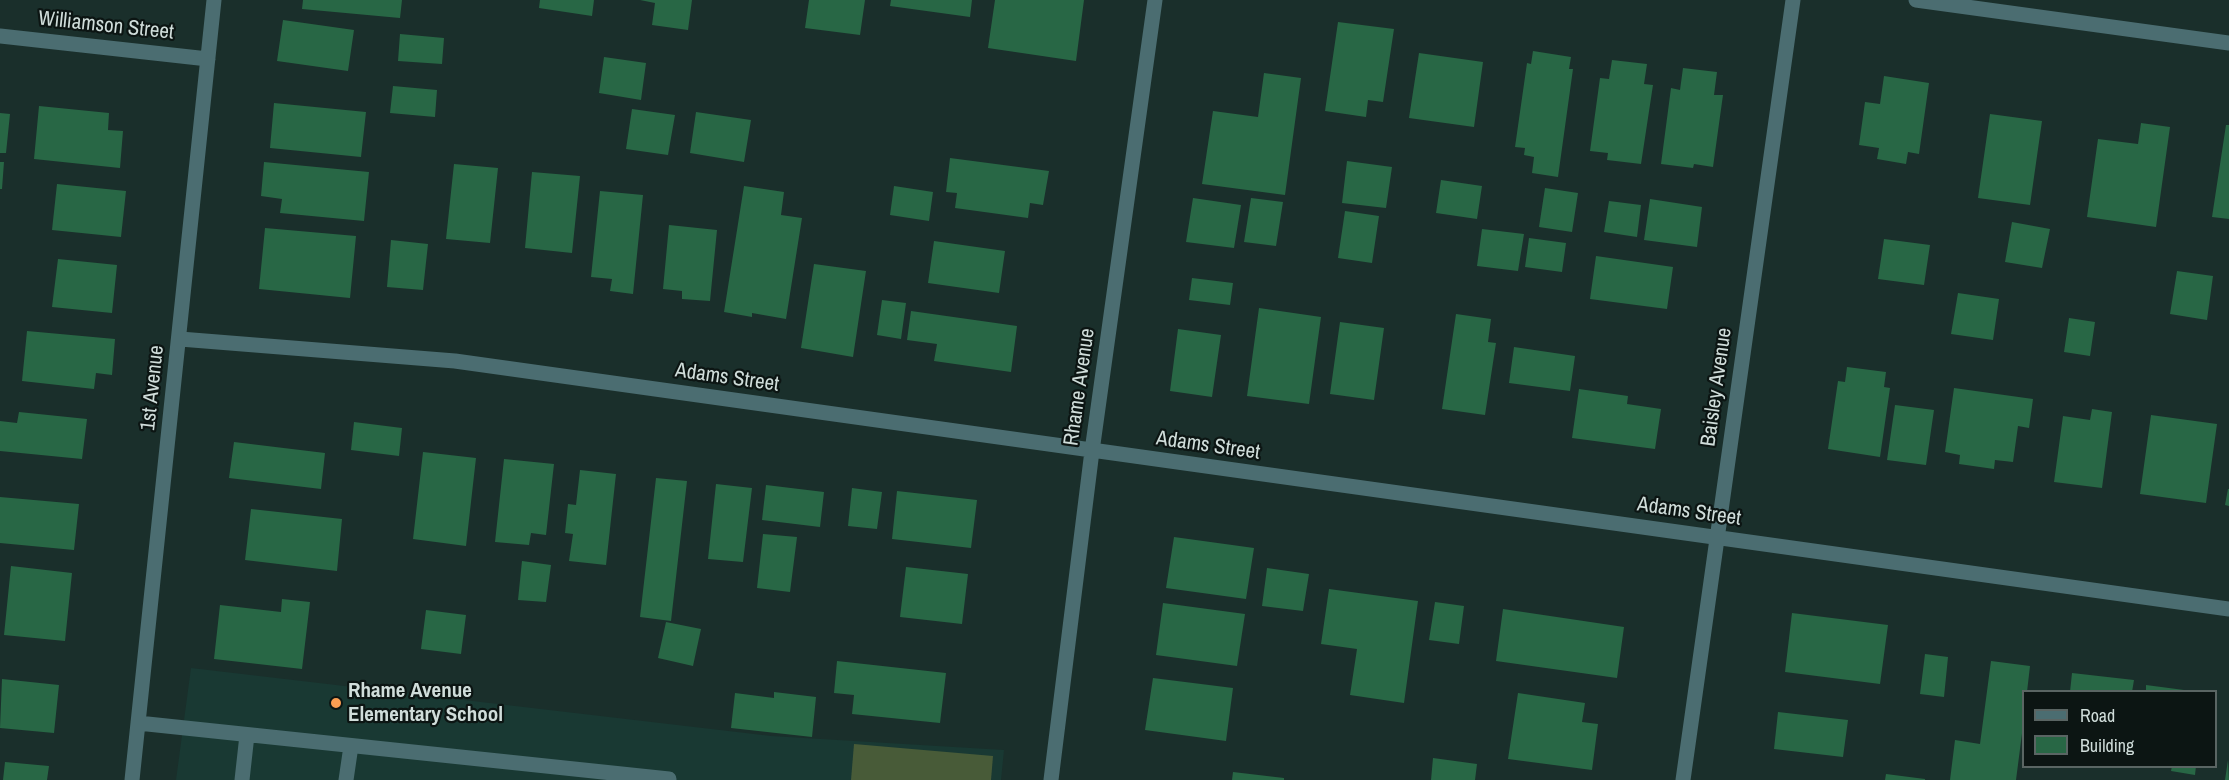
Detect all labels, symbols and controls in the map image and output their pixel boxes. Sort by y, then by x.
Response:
street label: Williamson Street [37,6,175,46]
street label: Baisley Avenue [1696,326,1738,448]
street label: Rhame Avenue [1059,327,1101,447]
street label: 1st Avenue [136,344,170,432]
street label: Adams Street [674,358,780,398]
street label: Adams Street [1155,426,1261,466]
street label: Adams Street [1636,492,1742,532]
place label: Rhame Avenue Elementary School [348,678,503,728]
legend [2022,690,2217,768]
marker: Rhame Avenue Elementary School [329,696,343,710]
text: Road [2080,703,2115,728]
text: Building [2080,733,2134,758]

